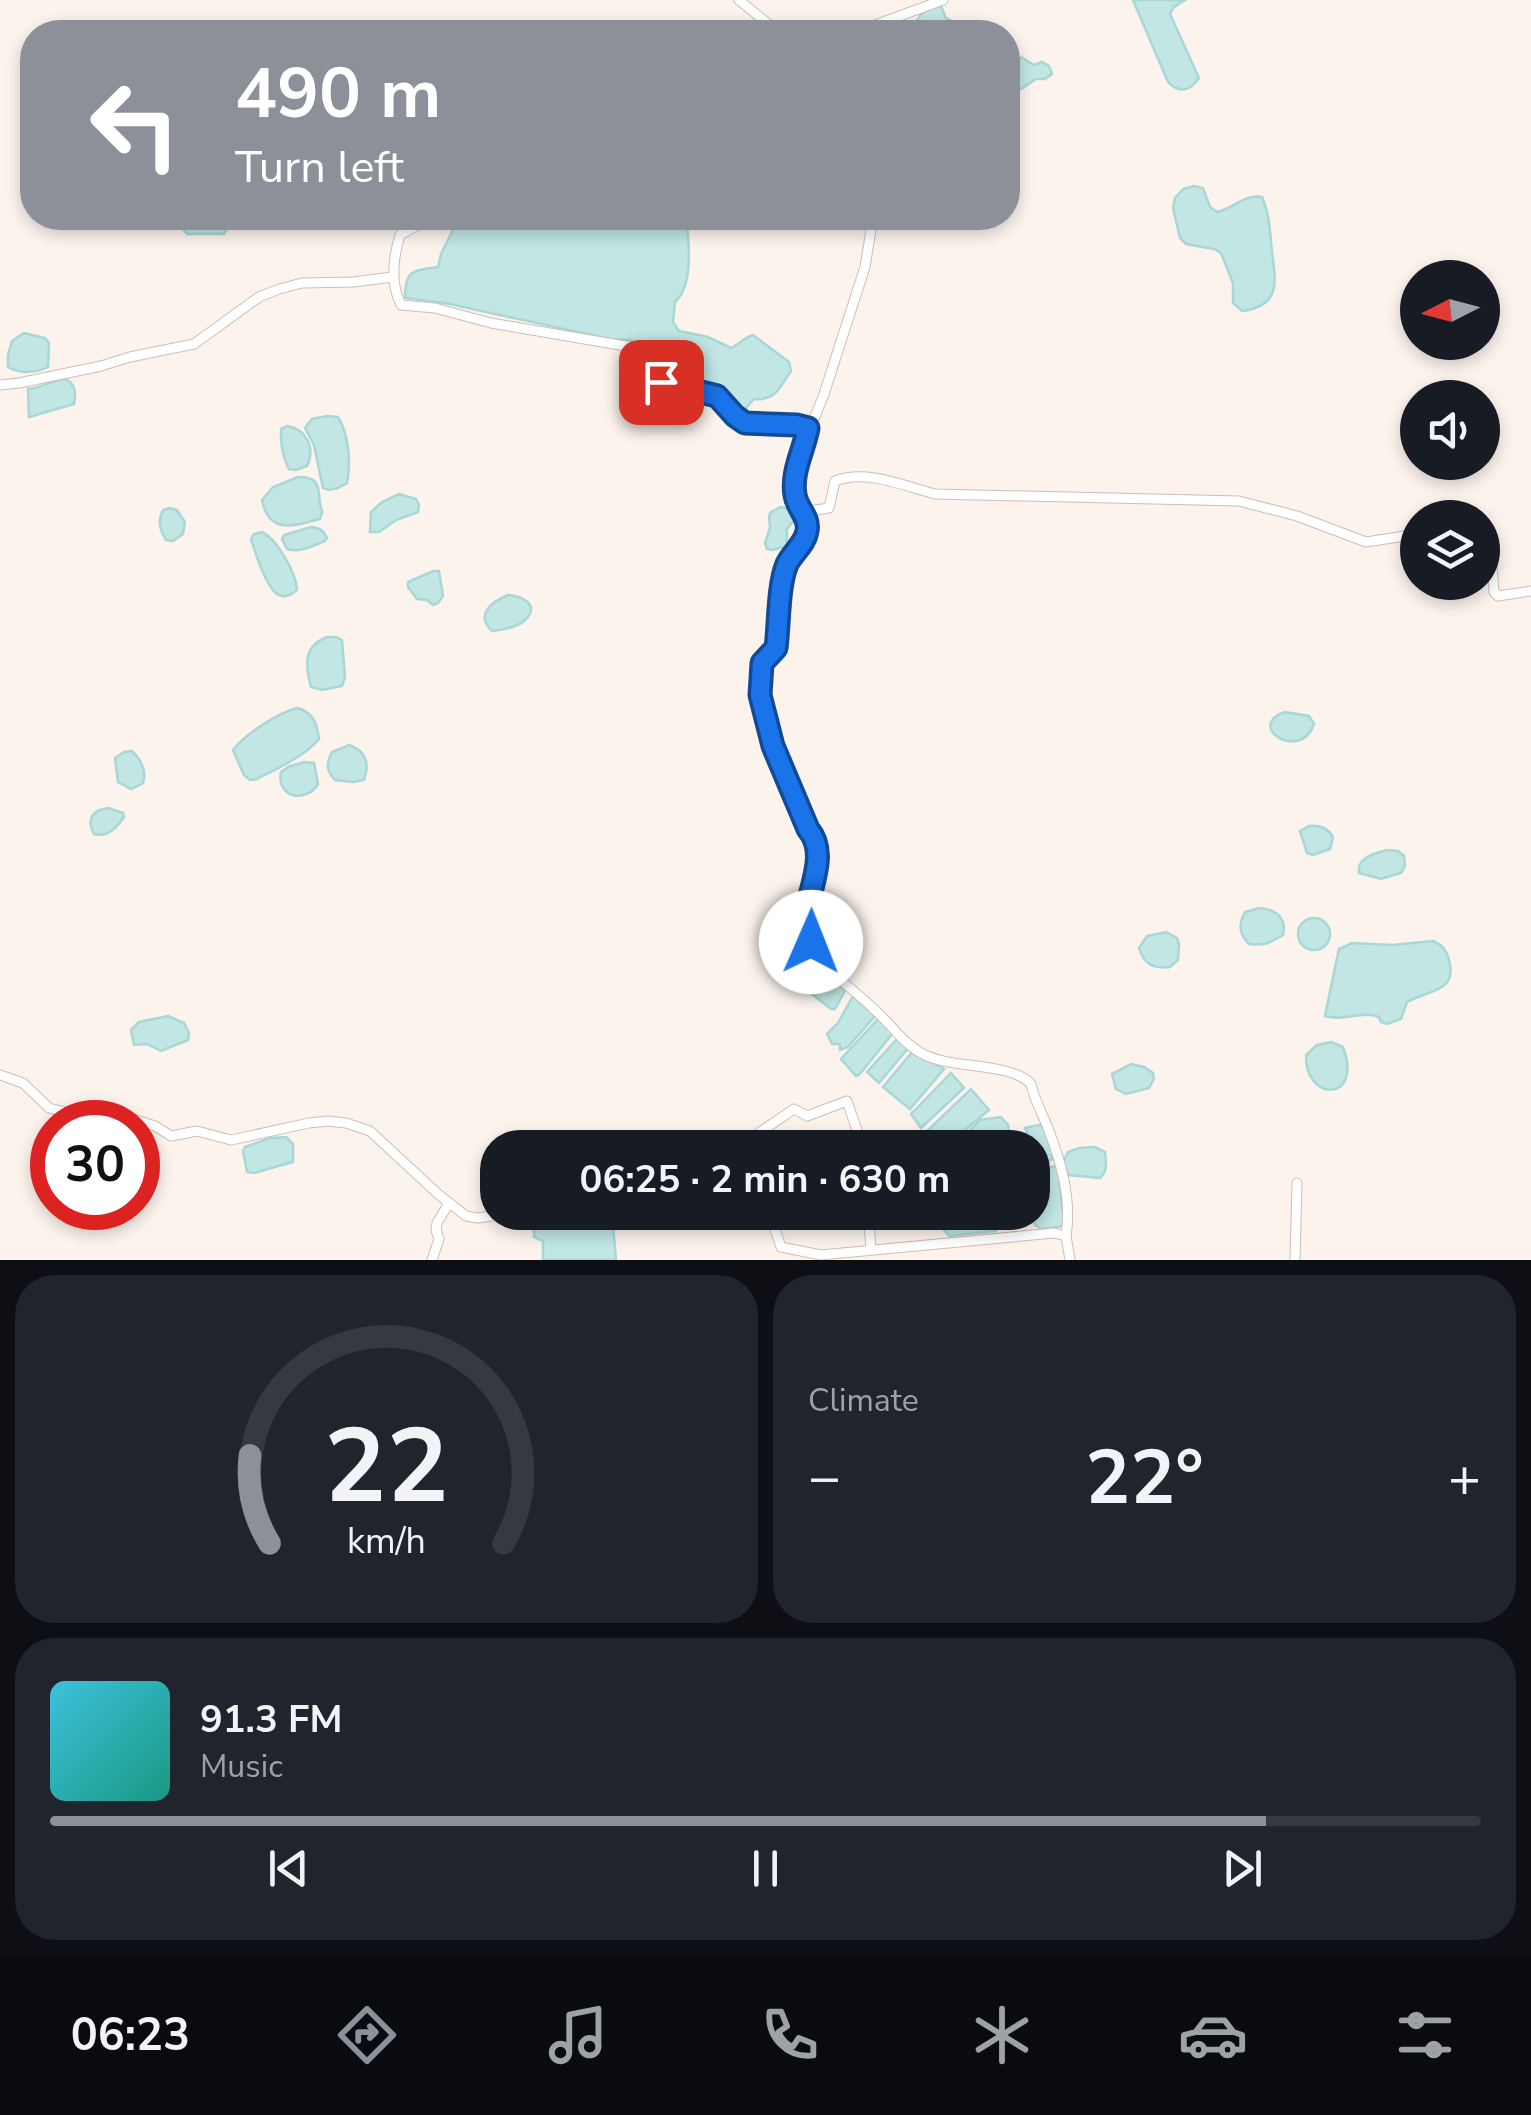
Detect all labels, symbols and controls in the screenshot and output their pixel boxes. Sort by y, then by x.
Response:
text: 490 m [235,46,441,142]
icon: left [70,60,200,190]
text: Turn left [235,137,404,198]
north arrow [1400,260,1500,360]
map controls [1400,260,1500,600]
pin [619,340,704,425]
icon: arrive [634,355,689,410]
button: sound [1400,380,1500,480]
button: layers [1400,500,1500,600]
position arrow [759,890,863,994]
speed limit sign: 30 [30,1100,160,1230]
text: 06:25 · 2 min · 630 m [580,1154,950,1205]
text: Climate [808,1379,919,1422]
text: 22 [324,1396,449,1538]
text: 22° [1085,1427,1204,1529]
text: − [808,1440,841,1515]
text: + [1448,1440,1481,1515]
text: km/h [347,1517,426,1566]
text: 91.3 FM [200,1694,342,1745]
text: Music [200,1745,283,1788]
icon: previous [261,1841,316,1896]
icon: pause [738,1841,793,1896]
icon: next [1215,1841,1270,1896]
icon: directions [332,2000,402,2070]
icon: music [543,2000,613,2070]
icon: phone [755,2000,825,2070]
icon: climate [967,2000,1037,2070]
icon: car [1178,2000,1248,2070]
icon: filters [1390,2000,1460,2070]
text: 06:23 [71,2005,190,2066]

